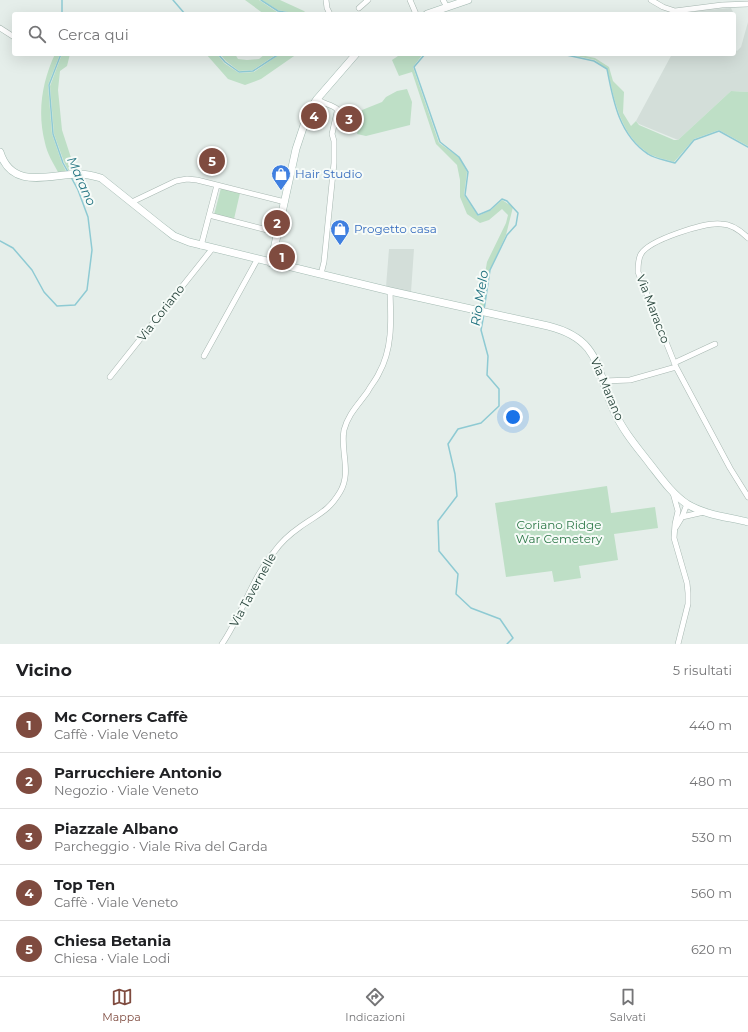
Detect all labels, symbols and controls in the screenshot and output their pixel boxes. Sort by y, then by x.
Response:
search box [12,12,736,56]
icon: search [26,23,48,45]
text: Cerca qui [58,25,129,44]
pin: 4 [301,101,327,131]
pin: 3 [336,104,362,134]
pin: 5 [199,146,225,176]
water label: Marano [64,154,100,208]
shop icon: Hair Studio [270,163,292,191]
place label: Hair Studio [295,166,362,181]
pin: 2 [264,208,290,238]
shop icon: Progetto casa [329,218,351,246]
place label: Progetto casa [354,221,437,236]
pin: 1 [269,242,295,272]
water label: Rio Melo [467,269,491,327]
street label: Via Maracco [633,272,673,345]
street label: Via Coriano [134,281,187,344]
street label: Via Marano [587,355,627,423]
your location [503,407,523,427]
park label: Coriano Ridge War Cemetery [516,517,603,546]
street label: Via Tavernelle [226,550,279,629]
text: Vicino [16,660,72,680]
text: 5 risultati [673,662,732,678]
text: Mc Corners Caffè [54,707,188,726]
text: 1 [26,717,32,733]
text: 440 m [689,717,732,733]
text: Caffè · Viale Veneto [54,726,178,742]
text: Parrucchiere Antonio [54,763,222,782]
text: 2 [25,773,33,789]
text: 480 m [689,773,732,789]
text: Negozio · Viale Veneto [54,782,199,798]
text: Piazzale Albano [54,819,178,838]
text: 3 [25,829,33,845]
text: 530 m [692,829,732,845]
text: Parcheggio · Viale Riva del Garda [54,838,268,854]
text: Top Ten [54,875,115,894]
text: 4 [25,885,33,901]
text: 560 m [691,885,732,901]
text: Caffè · Viale Veneto [54,894,178,910]
text: Chiesa Betania [54,931,171,950]
text: 5 [25,941,33,957]
text: 620 m [691,941,732,957]
text: Chiesa · Viale Lodi [54,950,170,966]
tab: Mappa [102,986,141,1024]
tab: Indicazioni [345,986,405,1024]
tab: Salvati [610,986,646,1024]

